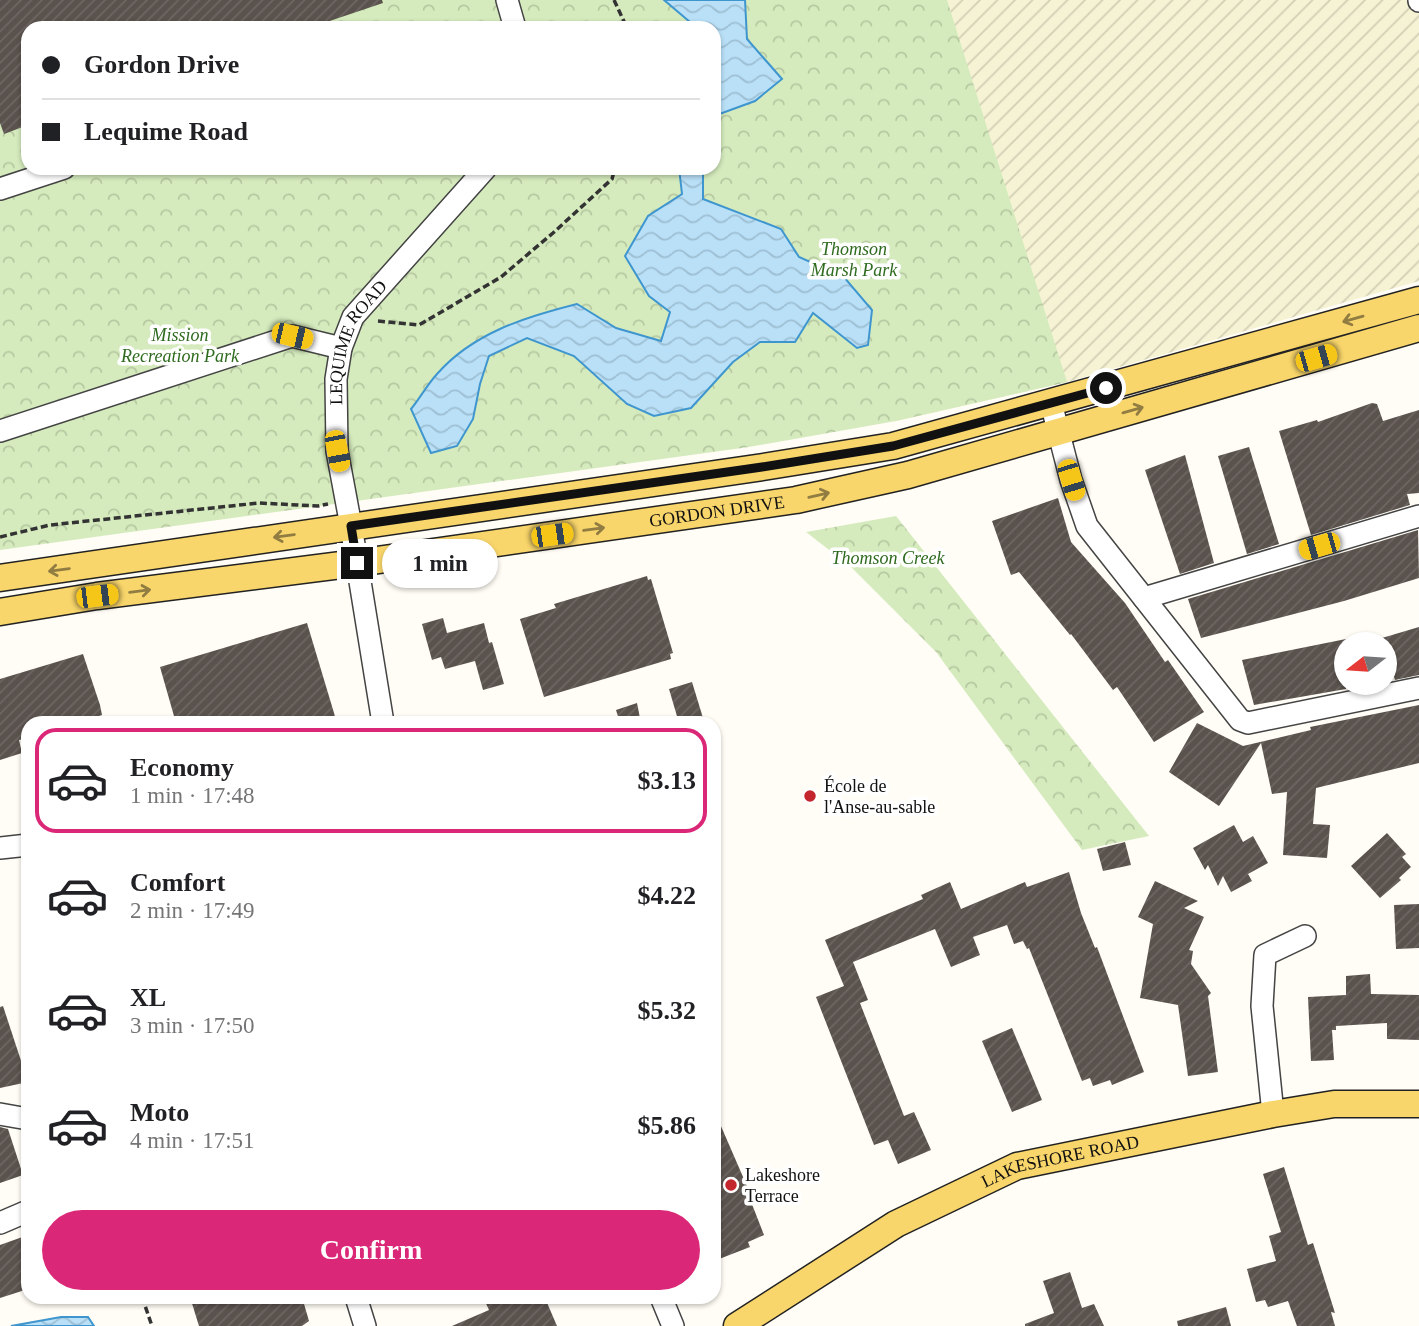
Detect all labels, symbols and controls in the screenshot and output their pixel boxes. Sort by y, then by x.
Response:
text: Gordon Drive [84,50,239,79]
text: Lequime Road [84,117,248,146]
park label: Thomson Marsh Park [810,239,898,280]
street label: LEQUIME ROAD [325,276,391,405]
one-way arrow [1343,313,1365,326]
car [270,321,315,351]
park label: Mission Recreation Park [120,325,240,366]
car [1293,342,1340,374]
route start [1090,372,1122,404]
one-way arrow [1122,403,1144,416]
car [323,428,352,474]
car [1055,457,1088,503]
one-way arrow [807,488,830,501]
street label: GORDON DRIVE [648,492,786,531]
car [530,522,575,548]
one-way arrow [582,522,605,535]
one-way arrow [273,530,296,543]
car [1296,530,1343,562]
callout: 1 min [382,538,497,588]
route end [341,547,373,579]
park label: Thomson Creek [832,548,945,568]
text: 1 min [412,551,468,576]
one-way arrow [48,563,71,576]
car [75,583,120,609]
one-way arrow [128,584,151,597]
north arrow [1334,632,1396,695]
map controls [1334,632,1397,695]
icon: car [46,749,109,812]
text: Economy [130,753,234,782]
text: $3.13 [638,766,696,795]
place label: École de l'Anse-au-sable [824,775,935,817]
text: 1 min · 17:48 [130,783,255,808]
marker: École de l'Anse-au-sable [802,788,818,804]
icon: car [46,864,109,927]
text: Comfort [130,868,225,897]
text: $4.22 [638,881,696,910]
text: 2 min · 17:49 [130,898,255,923]
icon: car [46,979,109,1042]
text: XL [130,983,166,1012]
text: $5.32 [638,996,696,1025]
text: 3 min · 17:50 [130,1013,255,1038]
icon: car [46,1094,109,1157]
text: Moto [130,1098,189,1127]
text: $5.86 [638,1111,696,1140]
text: 4 min · 17:51 [130,1128,255,1153]
street label: LAKESHORE ROAD [978,1131,1141,1192]
place label: Lakeshore Terrace [745,1165,820,1206]
marker: Lakeshore Terrace [723,1177,739,1193]
button: Confirm [42,1210,700,1290]

